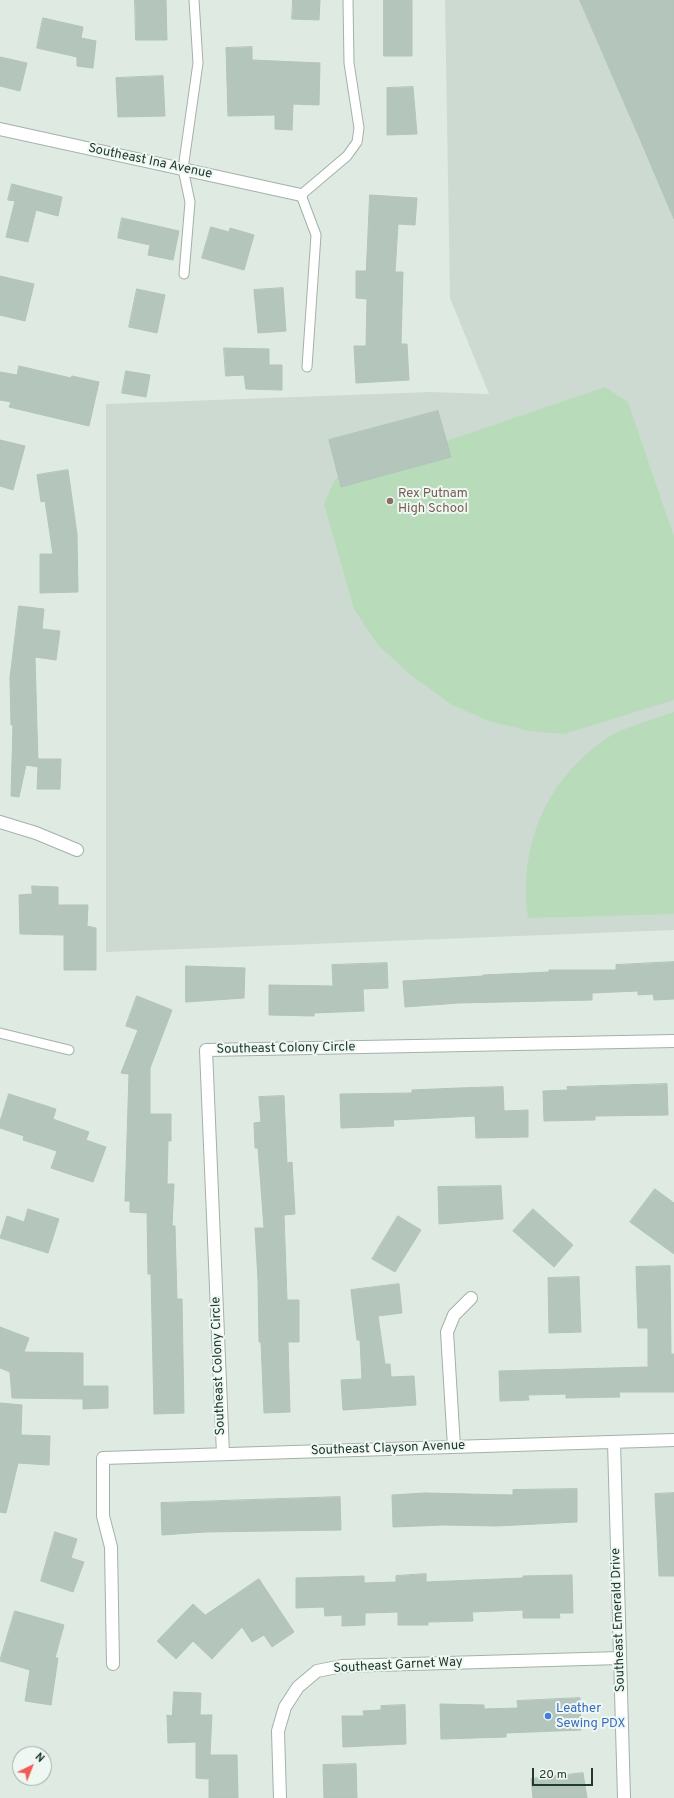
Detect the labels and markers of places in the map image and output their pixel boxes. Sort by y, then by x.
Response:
place label: Rex Putnam High School [398,486,468,517]
marker: Rex Putnam High School [385,496,395,506]
place label: Leather Sewing PDX [556,1701,625,1732]
marker: Leather Sewing PDX [543,1711,553,1721]

